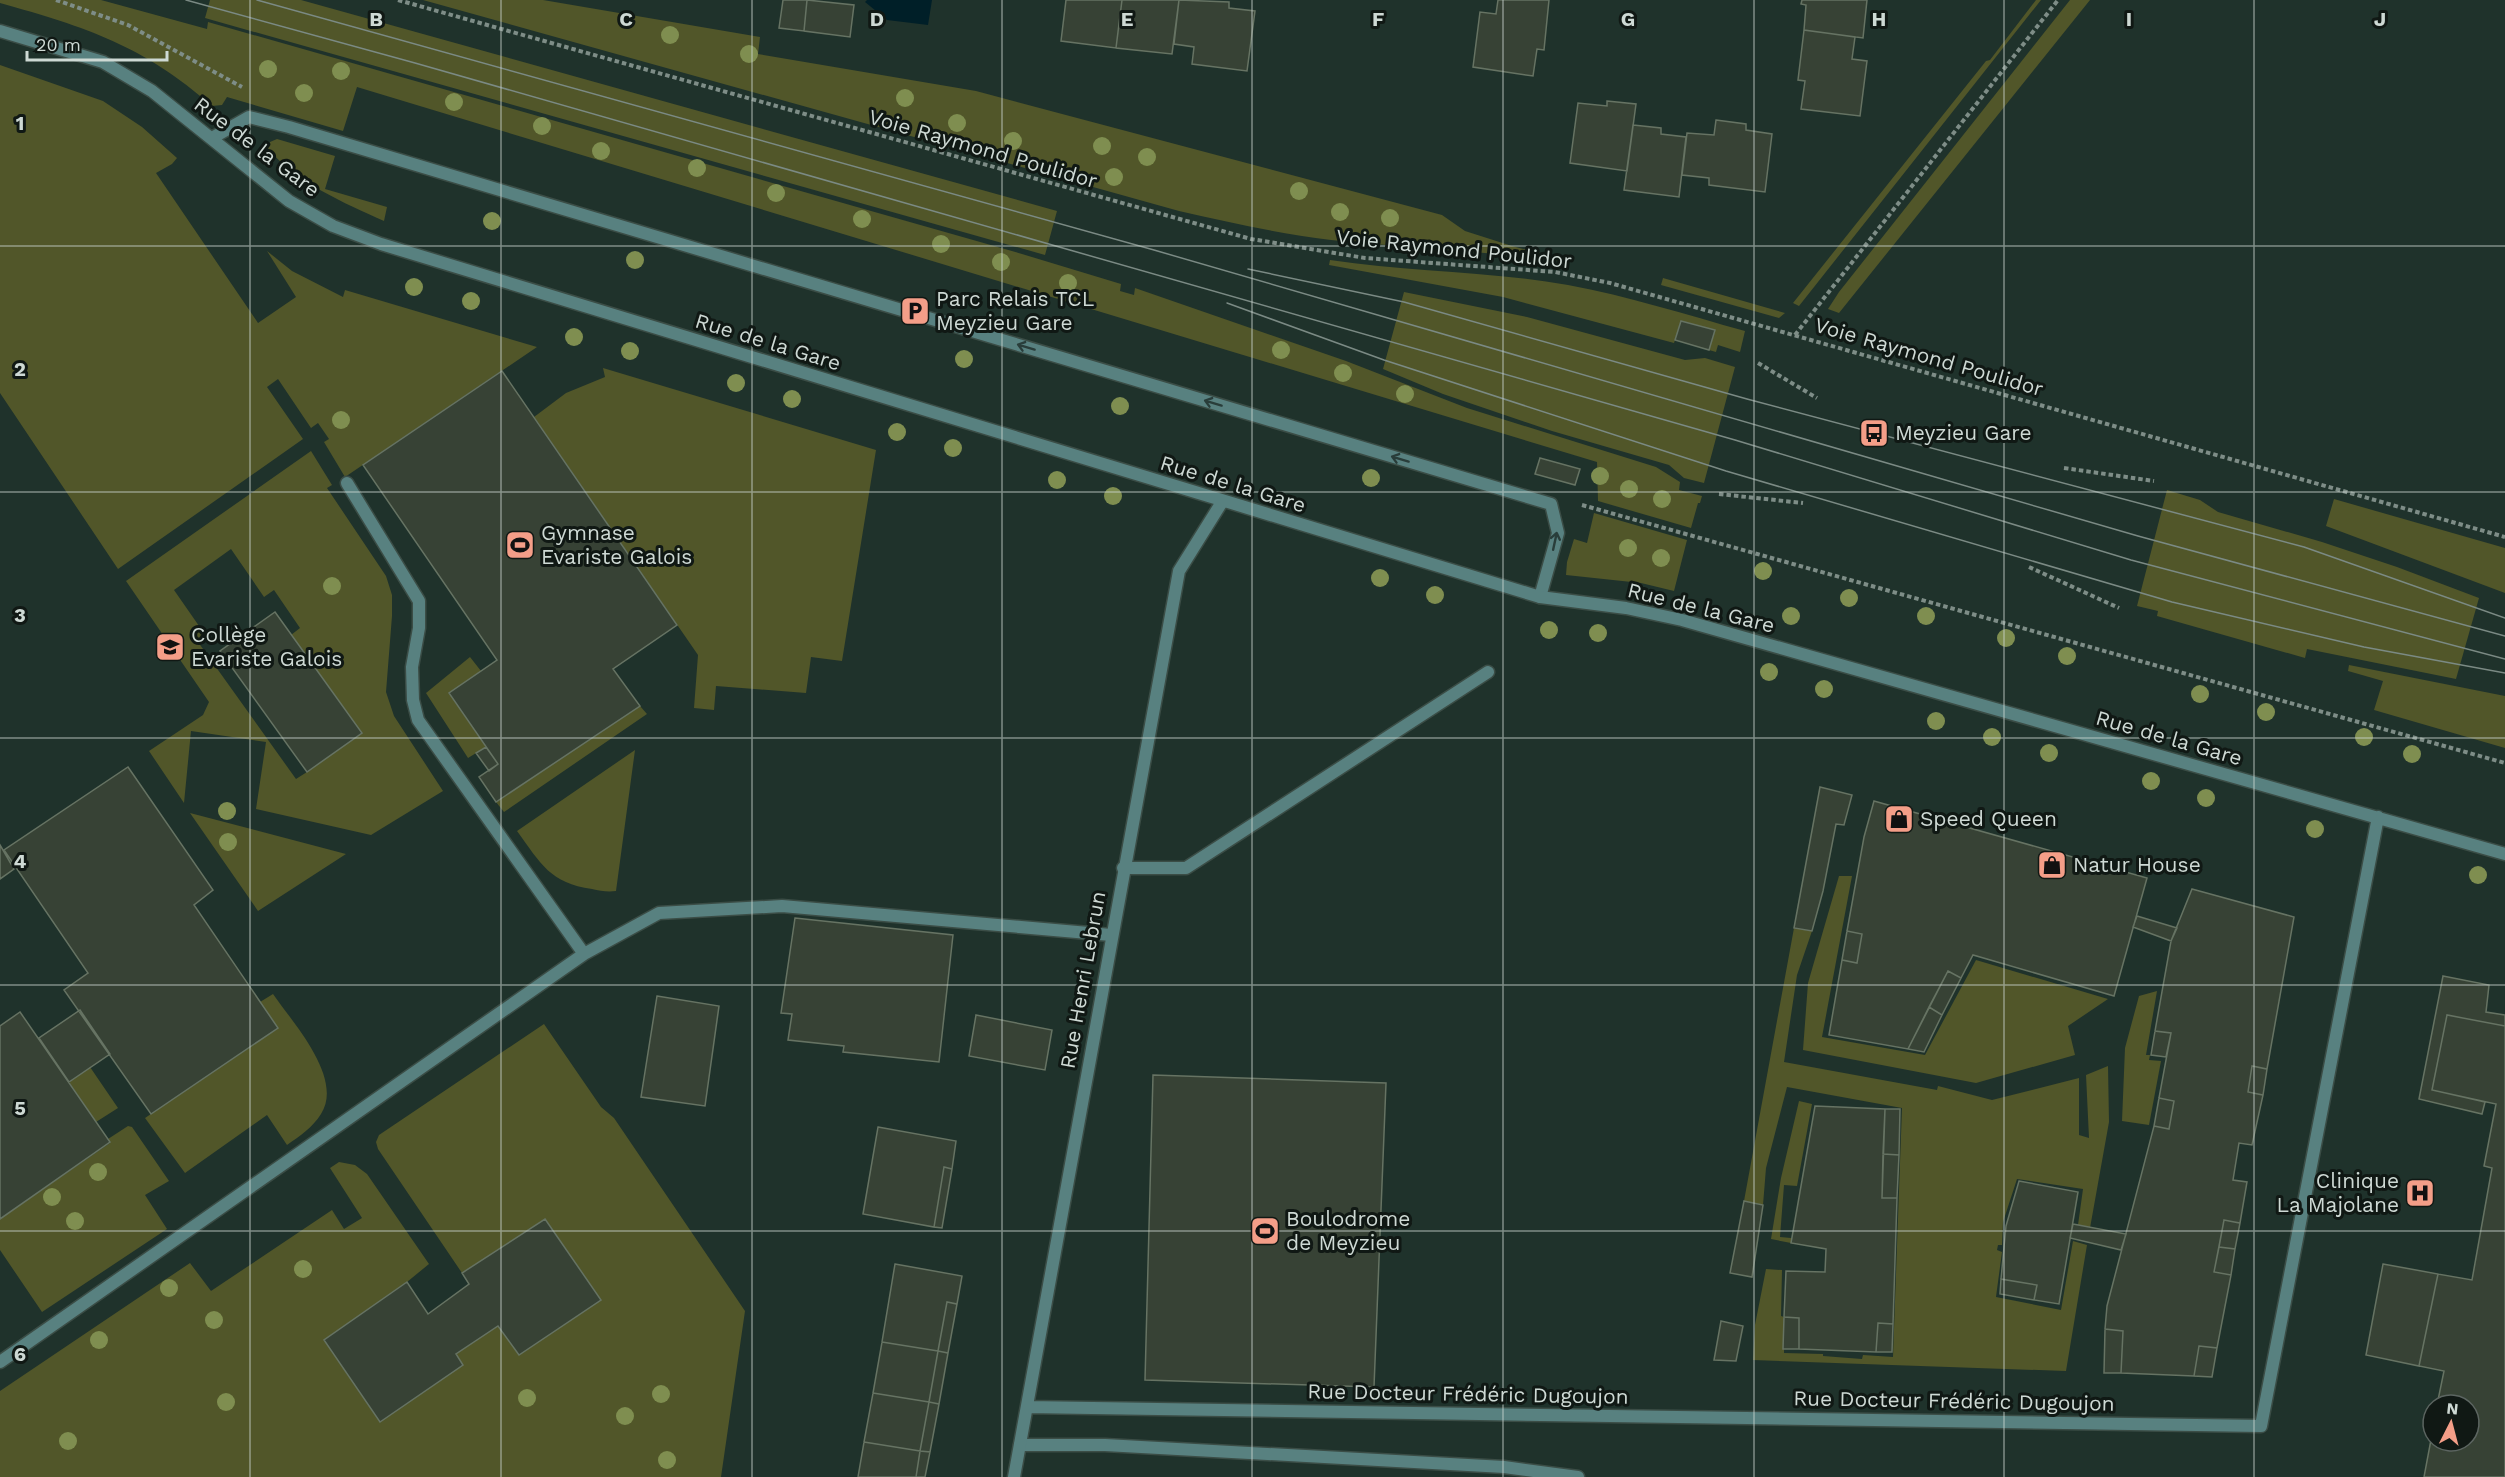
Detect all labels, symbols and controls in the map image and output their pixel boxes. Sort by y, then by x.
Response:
text: B [369,7,383,31]
text: C [619,7,633,31]
text: D [870,7,884,31]
text: E [1121,7,1133,31]
text: F [1372,7,1384,31]
text: G [1621,7,1635,31]
text: H [1872,7,1886,31]
text: I [2126,7,2132,31]
text: J [2374,7,2386,31]
scale bar [27,24,166,62]
text: 20 m [36,34,81,55]
street label: Rue de la Gare [190,91,325,202]
street label: Voie Raymond Poulidor [866,104,1101,193]
text: 1 [16,111,24,135]
street label: Voie Raymond Poulidor [1335,224,1573,273]
place label: Parc Relais TCL Meyzieu Gare [936,286,1094,335]
parking icon: Parc Relais TCL Meyzieu Gare [899,295,931,327]
street label: Rue de la Gare [692,308,844,376]
street label: Voie Raymond Poulidor [1812,312,2047,401]
one-way arrow [1017,341,1036,352]
text: 2 [14,357,26,381]
one-way arrow [1204,397,1223,408]
bus stop icon: Meyzieu Gare [1858,417,1890,449]
place label: Meyzieu Gare [1895,420,2032,445]
street label: Rue de la Gare [1157,450,1309,518]
one-way arrow [1391,453,1410,464]
place label: Gymnase Evariste Galois [541,520,692,569]
sports icon: Gymnase Evariste Galois [504,529,536,561]
one-way arrow [1550,532,1562,551]
street label: Rue de la Gare [1625,577,1777,638]
text: 3 [14,603,26,627]
place label: Collège Evariste Galois [191,622,342,671]
school or university icon: Collège Evariste Galois [154,631,186,663]
street label: Rue de la Gare [2093,705,2245,770]
shop icon: Speed Queen [1883,803,1915,835]
place label: Speed Queen [1920,806,2057,831]
text: 4 [14,849,27,873]
shop icon: Natur House [2036,849,2068,881]
place label: Natur House [2073,852,2201,877]
street label: Rue Henri Lebrun [1055,889,1110,1071]
text: 5 [14,1096,26,1120]
place label: Clinique La Majolane [2277,1168,2399,1217]
hospital icon: Clinique La Majolane [2404,1177,2436,1209]
place label: Boulodrome de Meyzieu [1286,1206,1410,1255]
sports icon: Boulodrome de Meyzieu [1249,1215,1281,1247]
text: 6 [14,1342,26,1366]
street label: Rue Docteur Frédéric Dugoujon [1307,1378,1629,1409]
street label: Rue Docteur Frédéric Dugoujon [1793,1385,2115,1416]
north arrow [2421,1393,2481,1453]
text: N [2446,1399,2459,1419]

